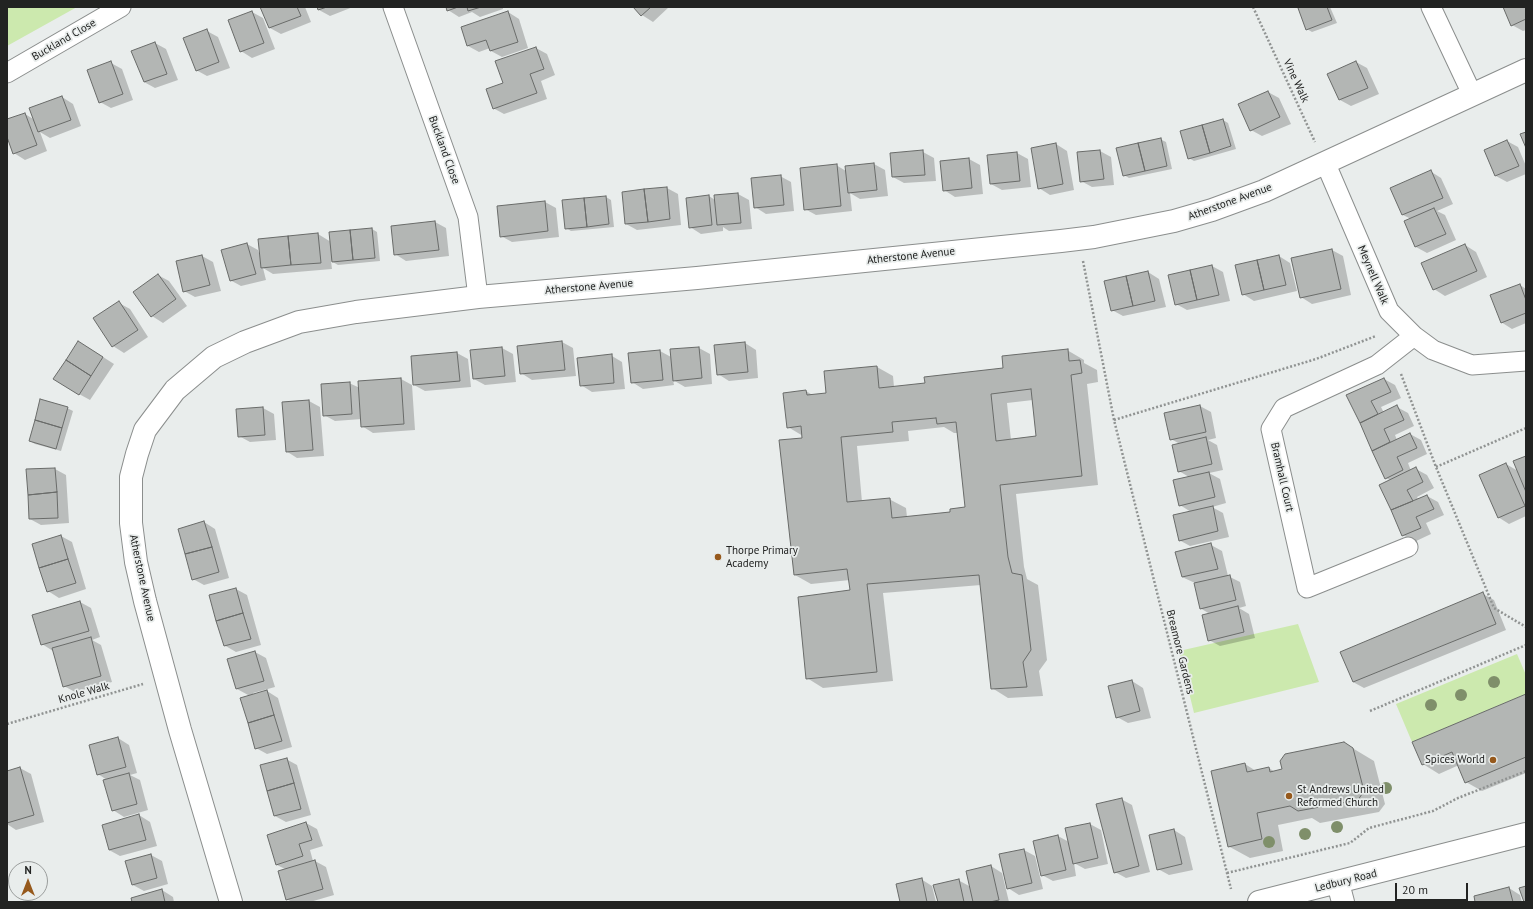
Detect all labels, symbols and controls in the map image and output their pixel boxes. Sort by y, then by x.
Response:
street label: Buckland Close [30,16,98,64]
street label: Vine Walk [1280,57,1312,105]
street label: Buckland Close [426,114,462,186]
street label: Atherstone Avenue [1186,181,1274,223]
street label: Meynell Walk [1355,244,1391,306]
street label: Atherstone Avenue [866,245,956,267]
street label: Atherstone Avenue [544,277,634,297]
street label: Bramhall Court [1268,441,1296,513]
street label: Atherstone Avenue [126,533,158,623]
place label: Thorpe Primary Academy [726,544,798,570]
marker: Thorpe Primary Academy [713,552,723,562]
street label: Breamore Gardens [1163,608,1197,696]
street label: Knole Walk [57,679,111,707]
place label: Spices World [1425,753,1485,767]
marker: Spices World [1488,755,1498,765]
place label: St Andrews United Reformed Church [1297,783,1384,809]
marker: St Andrews United Reformed Church [1284,791,1294,801]
north arrow [8,861,48,901]
text: N [24,863,32,877]
street label: Ledbury Road [1314,867,1378,895]
scale bar [1397,875,1470,901]
text: 20 m [1402,882,1428,897]

